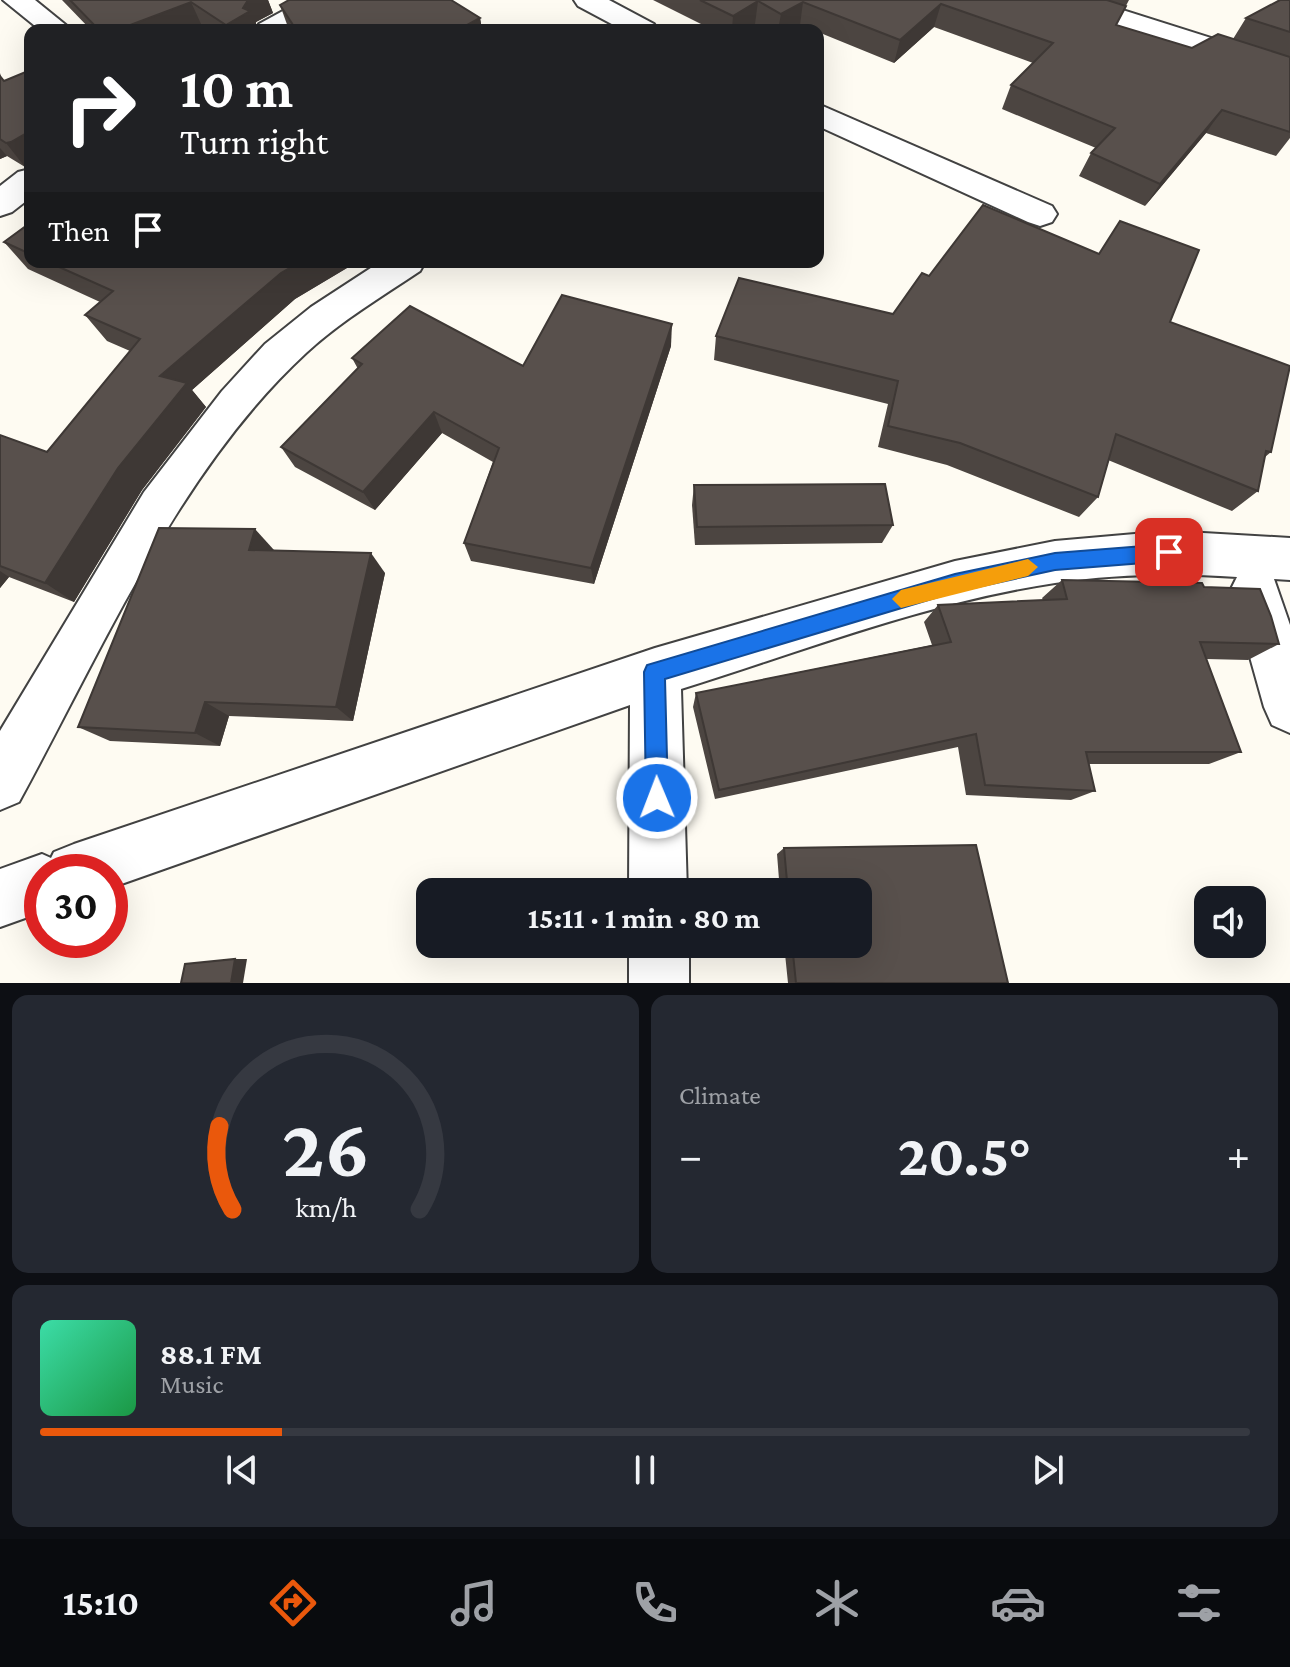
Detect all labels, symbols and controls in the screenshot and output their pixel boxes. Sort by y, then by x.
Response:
icon: right [48,56,152,160]
text: 10 m [180,57,293,119]
text: Turn right [180,122,328,162]
icon: arrive [126,208,170,252]
text: Then [48,214,110,247]
pin [1135,518,1203,586]
icon: arrive [1147,530,1191,574]
position arrow [615,756,699,840]
speed limit sign: 30 [24,854,128,958]
map controls [1194,886,1266,958]
button: sound [1194,886,1266,958]
text: 15:11 · 1 min · 80 m [528,901,760,934]
text: Climate [679,1081,761,1110]
text: 26 [282,1101,369,1194]
text: 20.5° [898,1121,1031,1188]
text: − [679,1131,702,1179]
text: + [1227,1131,1250,1179]
text: km/h [295,1191,356,1223]
text: 88.1 FM [160,1337,262,1370]
text: Music [160,1370,223,1399]
icon: previous [220,1448,264,1492]
icon: pause [623,1448,667,1492]
icon: next [1026,1448,1070,1492]
icon: directions [265,1575,321,1631]
icon: music [446,1575,502,1631]
icon: phone [627,1575,683,1631]
icon: climate [809,1575,865,1631]
icon: car [990,1575,1046,1631]
icon: filters [1171,1575,1227,1631]
text: 15:10 [63,1583,139,1623]

